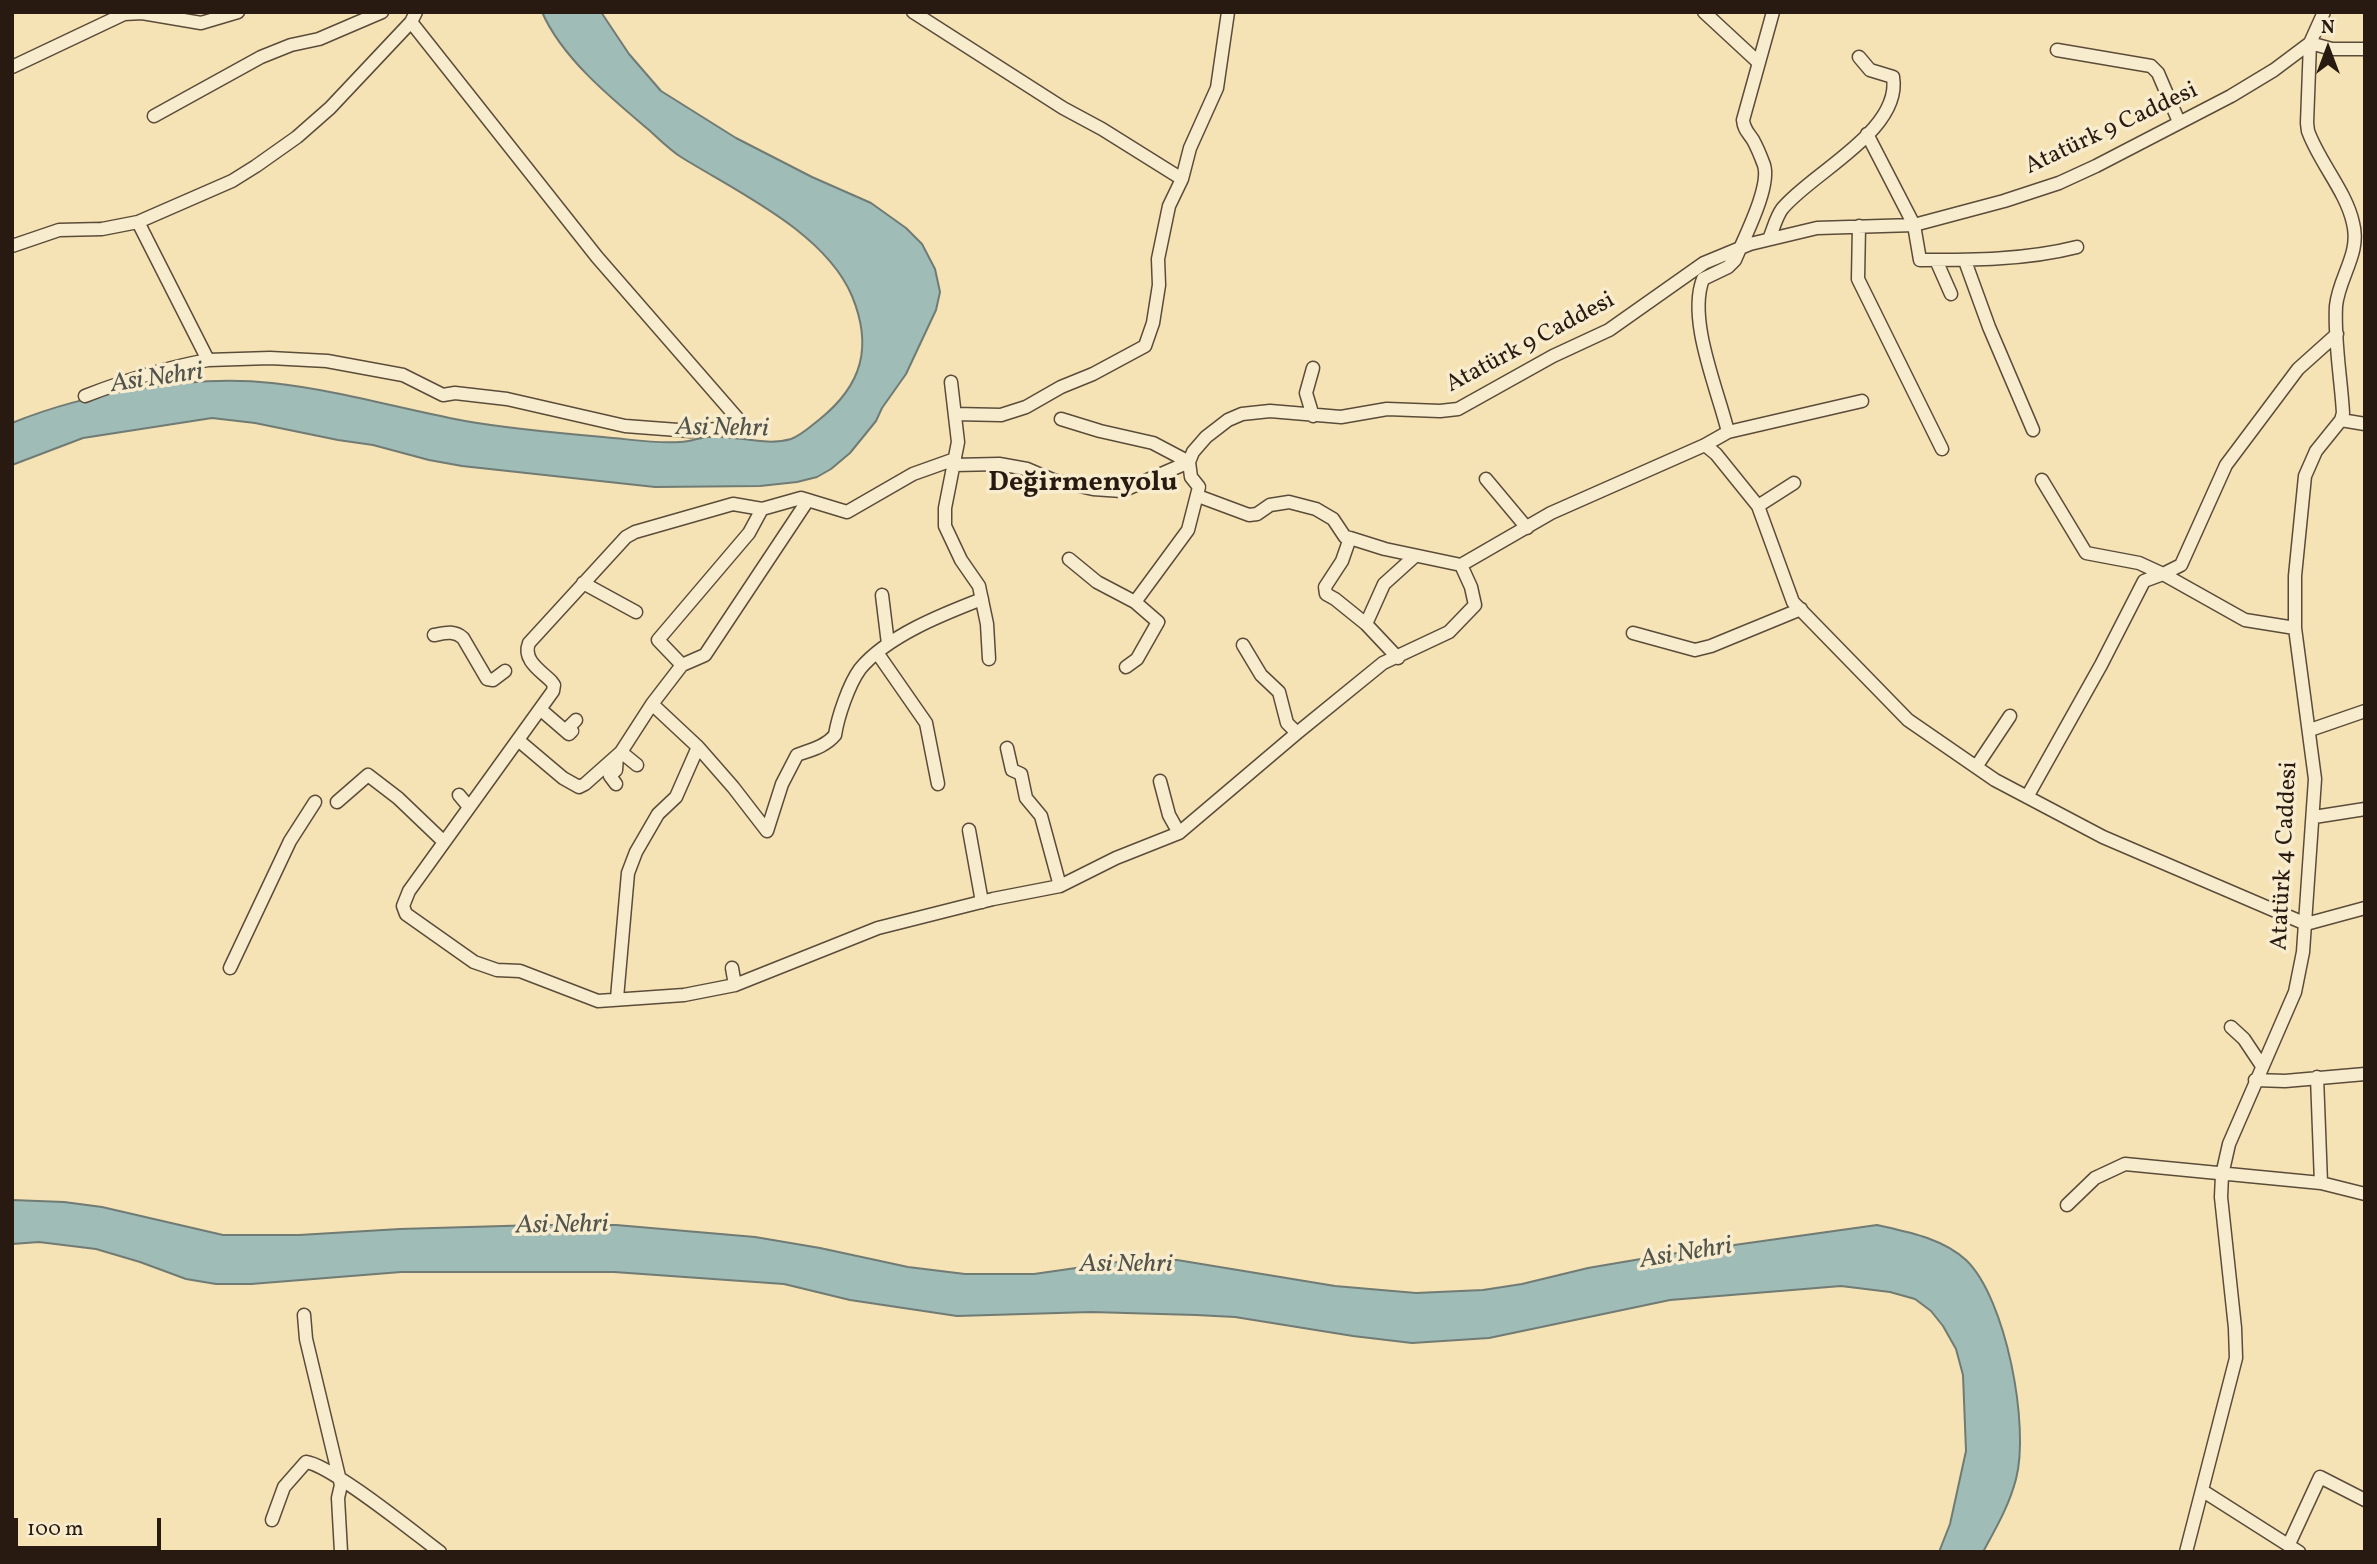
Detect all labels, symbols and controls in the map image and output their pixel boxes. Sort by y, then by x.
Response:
north arrow [2293,14,2363,84]
text: N [2321,15,2335,41]
street label: Atatürk 9 Caddesi [2021,77,2203,183]
street label: Atatürk 9 Caddesi [1442,287,1620,401]
water label: Asi Nehri [109,358,205,402]
water label: Asi Nehri [675,414,769,446]
district label: Değirmenyolu [988,468,1178,502]
street label: Atatürk 4 Caddesi [2267,761,2305,951]
water label: Asi Nehri [515,1211,609,1243]
water label: Asi Nehri [1638,1232,1734,1278]
water label: Asi Nehri [1080,1250,1172,1282]
scale bar [18,1504,164,1548]
text: 100 m [27,1515,84,1544]

